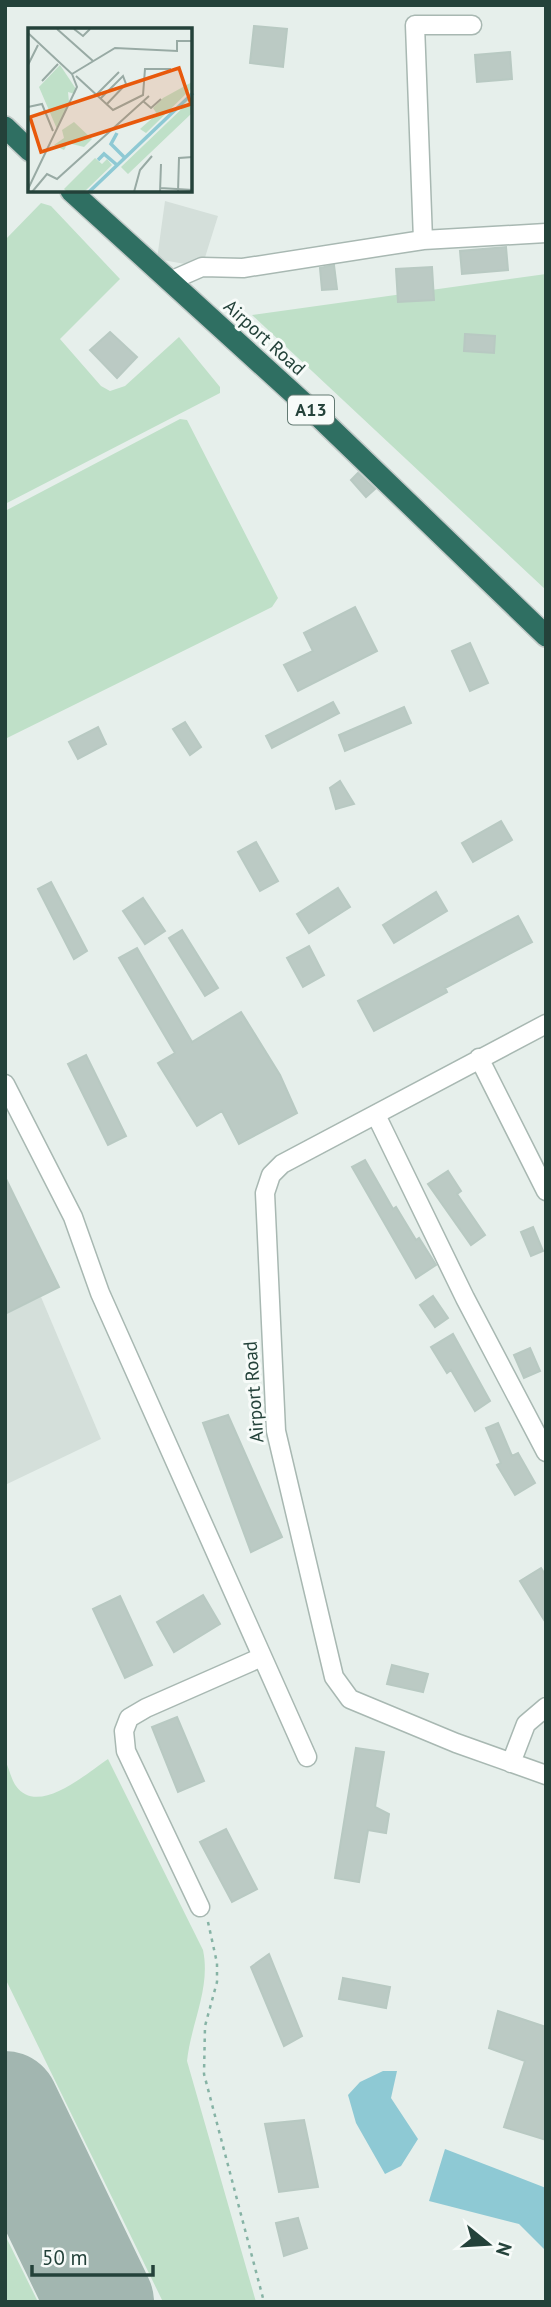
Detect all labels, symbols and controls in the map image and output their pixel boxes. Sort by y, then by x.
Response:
inset map [28,28,192,192]
street label: Airport Road [219,294,311,380]
road number: A13 [288,396,334,424]
street label: Airport Road [237,1340,269,1444]
north arrow [453,2209,523,2279]
scale bar [32,2234,152,2278]
text: N [491,2240,518,2259]
text: 50 m [42,2244,88,2271]

